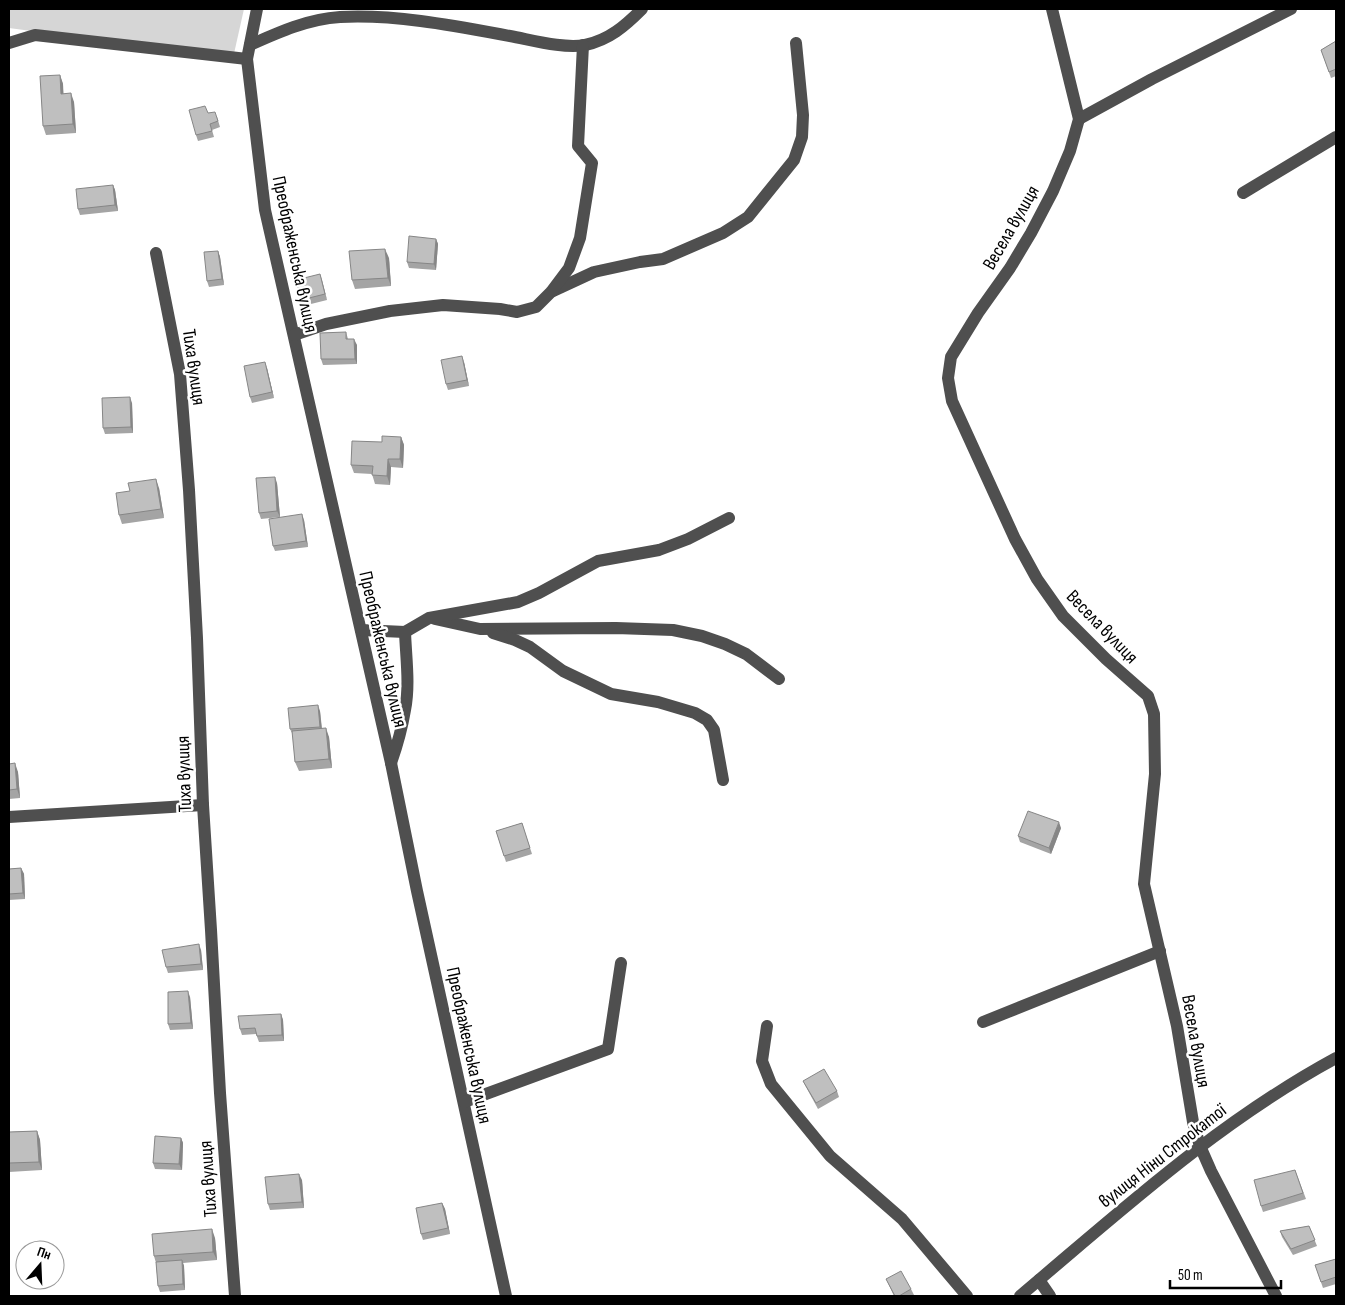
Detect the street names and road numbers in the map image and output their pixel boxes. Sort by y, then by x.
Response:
street label: Преображенська вулиця [267,174,322,335]
street label: Весела вулиця [978,181,1045,274]
street label: Тиха вулиця [177,328,210,407]
street label: Преображенська вулиця [353,569,412,730]
street label: Весела вулиця [1061,585,1143,669]
street label: Тиха вулиця [172,735,197,813]
street label: Преображенська вулиця [441,965,496,1126]
street label: Весела вулиця [1176,993,1215,1089]
street label: вулиця Ніни Строкатої [1095,1099,1232,1213]
street label: Тиха вулиця [194,1140,223,1218]

